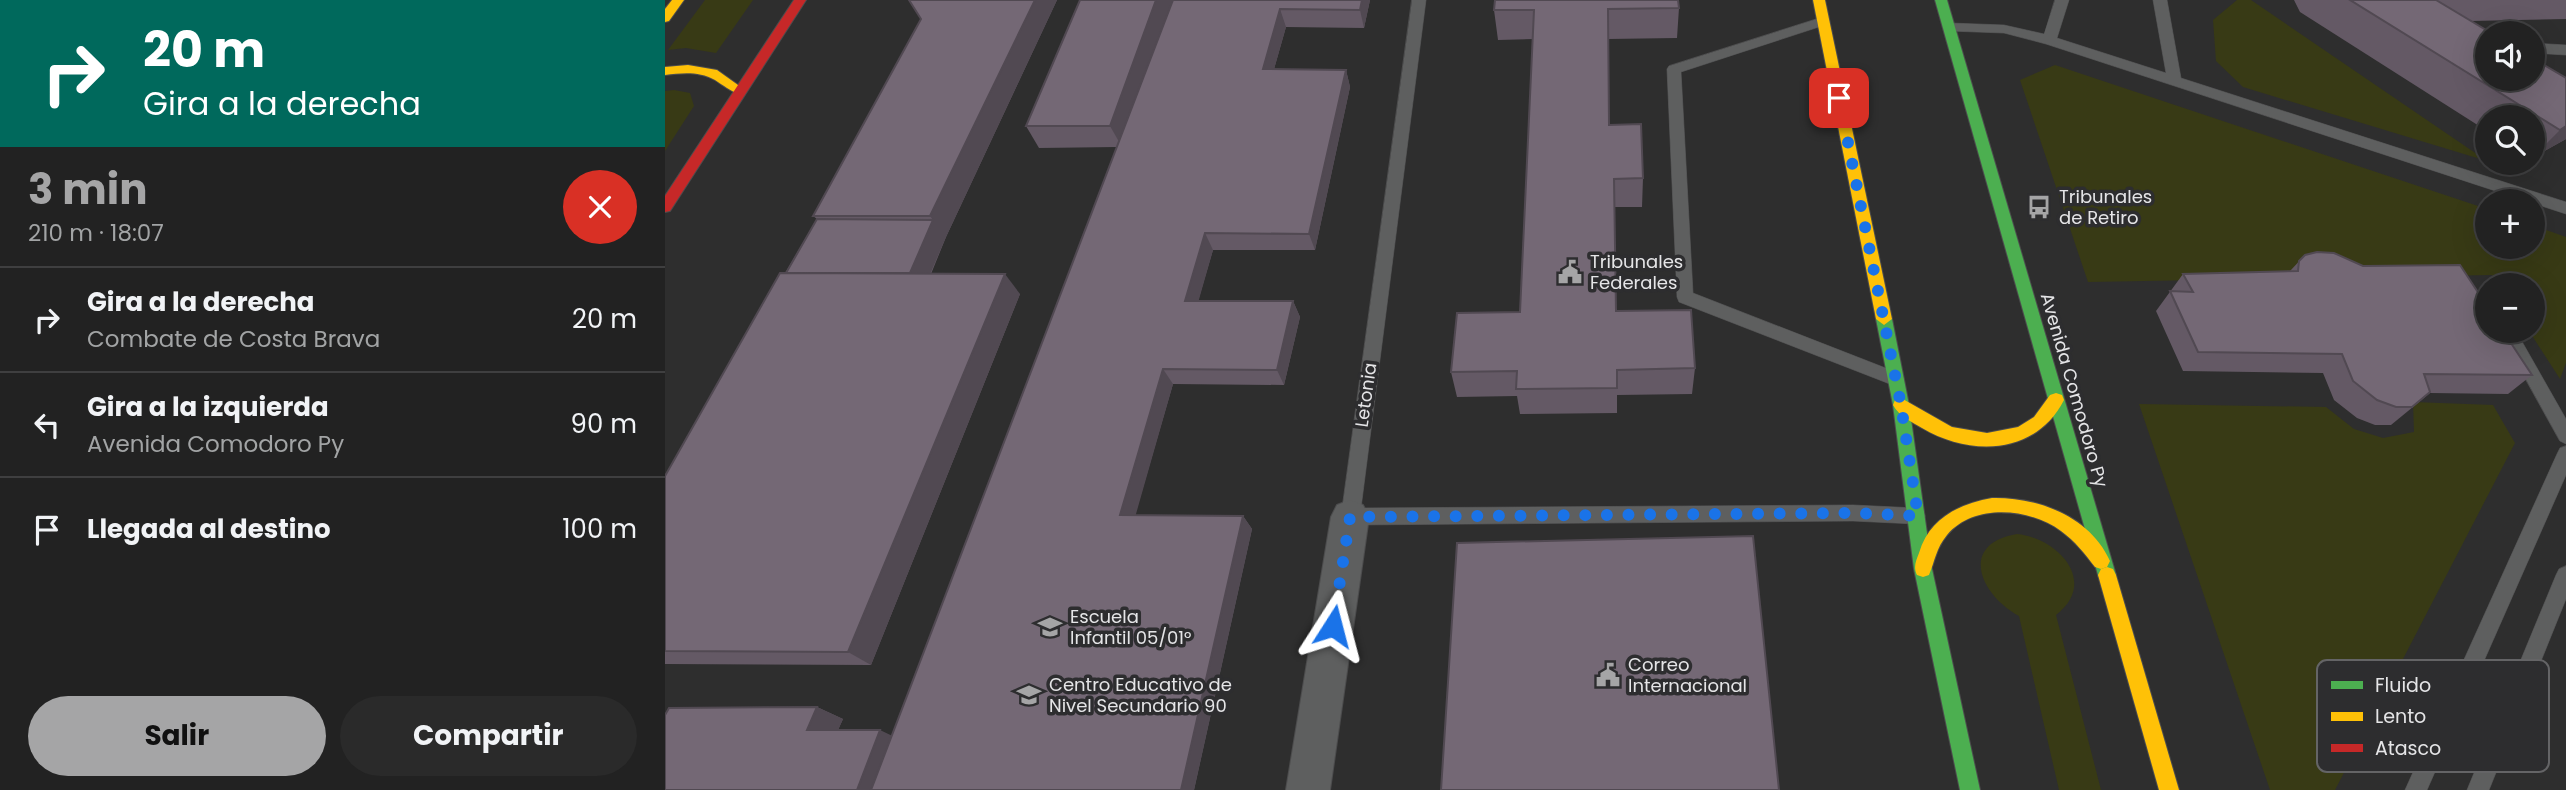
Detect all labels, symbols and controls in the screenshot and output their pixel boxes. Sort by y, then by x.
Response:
text: 20 m [143,16,265,84]
map controls [2475,21,2545,343]
button: sound [2475,21,2545,91]
icon: right [28,28,119,119]
pin [1809,68,1869,128]
icon: arrive [1820,79,1858,117]
text: Gira a la derecha [143,81,421,126]
button: search [2475,105,2545,175]
text: 3 min [28,160,148,219]
button: close [563,170,637,244]
place label: Tribunales de Retiro [2059,184,2152,230]
button: + [2475,189,2545,259]
bus stop icon: Tribunales de Retiro [2025,193,2053,221]
text: 210 m · 18:07 [28,217,164,249]
place label: Tribunales Federales [1590,249,1683,295]
public building icon: Tribunales Federales [1556,258,1584,286]
button: − [2475,273,2545,343]
text: Gira a la derecha [87,284,315,320]
street label: Avenida Comodoro Py [2035,290,2114,490]
icon: right [28,301,66,339]
text: 20 m [572,301,637,337]
text: Combate de Costa Brava [87,323,380,355]
street label: Letonia [1349,361,1382,429]
text: Gira a la izquierda [87,389,329,425]
icon: left [28,406,66,444]
text: 90 m [571,406,637,442]
text: Avenida Comodoro Py [87,428,344,460]
icon: arrive [28,511,66,549]
text: Llegada al destino [87,511,331,547]
text: 100 m [562,511,637,547]
position arrow [1296,589,1370,663]
place label: Escuela Infantil 05/01° [1070,604,1191,650]
school or university icon: Escuela Infantil 05/01° [1036,613,1064,641]
place label: Correo Internacional [1628,652,1747,698]
legend [2317,660,2549,772]
public building icon: Correo Internacional [1594,661,1622,689]
place label: Centro Educativo de Nivel Secundario 90 [1049,672,1232,718]
text: Fluido [2375,672,2431,699]
school or university icon: Centro Educativo de Nivel Secundario 90 [1015,681,1043,709]
button: Salir [28,696,326,776]
button: Compartir [340,696,637,776]
text: Lento [2375,703,2426,730]
text: Atasco [2375,735,2441,762]

